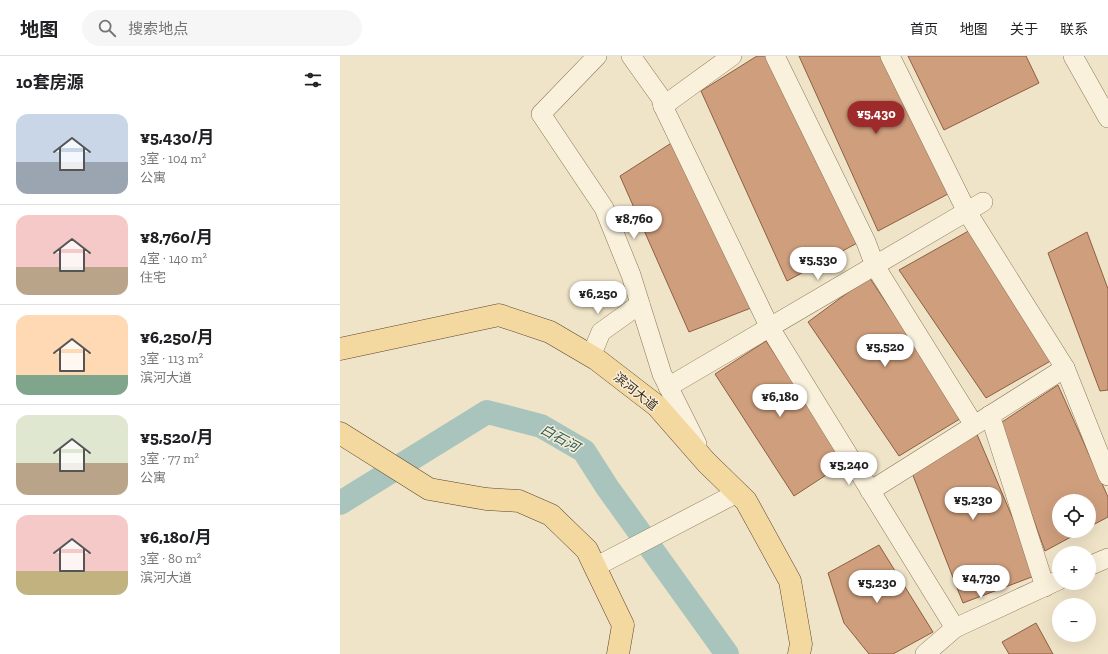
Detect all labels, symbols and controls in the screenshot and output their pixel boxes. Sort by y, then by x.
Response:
search box [82,10,362,46]
icon: search [96,17,118,39]
text: 地图 [20,18,58,41]
text: 搜索地点 [128,20,188,38]
text: 首页 [910,21,938,38]
text: 地图 [960,21,988,38]
text: 关于 [1010,21,1038,38]
text: 联系 [1060,21,1088,38]
icon: filters [302,69,324,91]
text: 10套房源 [16,72,84,92]
pin: ¥5,430 [843,101,909,135]
text: ¥5,430 [856,106,896,121]
text: ¥5,430/月 [140,127,215,147]
icon: home [48,130,96,178]
text: 3室 · 104 m² [140,151,206,166]
text: 公寓 [140,170,166,185]
pin: ¥8,760 [601,206,667,240]
text: ¥8,760 [615,211,653,226]
text: ¥8,760/月 [140,227,213,247]
icon: home [48,231,96,279]
pin: ¥5,530 [785,247,851,281]
text: 4室 · 140 m² [140,251,207,266]
text: ¥5,530 [799,252,837,267]
text: 住宅 [140,270,166,285]
pin: ¥6,250 [565,281,631,315]
text: ¥6,250 [579,286,617,301]
text: ¥6,250/月 [140,327,214,347]
icon: home [48,331,96,379]
pin: ¥5,520 [852,334,918,368]
text: ¥5,520 [866,339,904,354]
text: 3室 · 113 m² [140,351,203,366]
street label: 滨河大道 [611,369,661,414]
text: 滨河大道 [140,370,192,385]
pin: ¥6,180 [747,384,813,418]
text: ¥6,180 [761,389,799,404]
water label: 白石河 [537,421,585,458]
text: ¥5,520/月 [140,427,214,447]
icon: home [48,431,96,479]
text: 3室 · 77 m² [140,451,199,466]
pin: ¥5,240 [816,452,882,486]
text: ¥5,240 [829,457,869,472]
text: 公寓 [140,470,166,485]
pin: ¥5,230 [940,487,1006,521]
text: ¥5,230 [954,492,992,507]
map controls [1052,494,1096,642]
button: locate [1052,494,1096,538]
text: ¥6,180/月 [140,527,212,547]
icon: home [48,531,96,579]
button: + [1052,546,1096,590]
text: 3室 · 80 m² [140,551,201,566]
pin: ¥4,730 [948,565,1014,599]
text: 滨河大道 [140,570,192,585]
pin: ¥5,230 [844,570,910,604]
text: ¥4,730 [962,570,1000,585]
text: ¥5,230 [858,575,896,590]
button: − [1052,598,1096,642]

